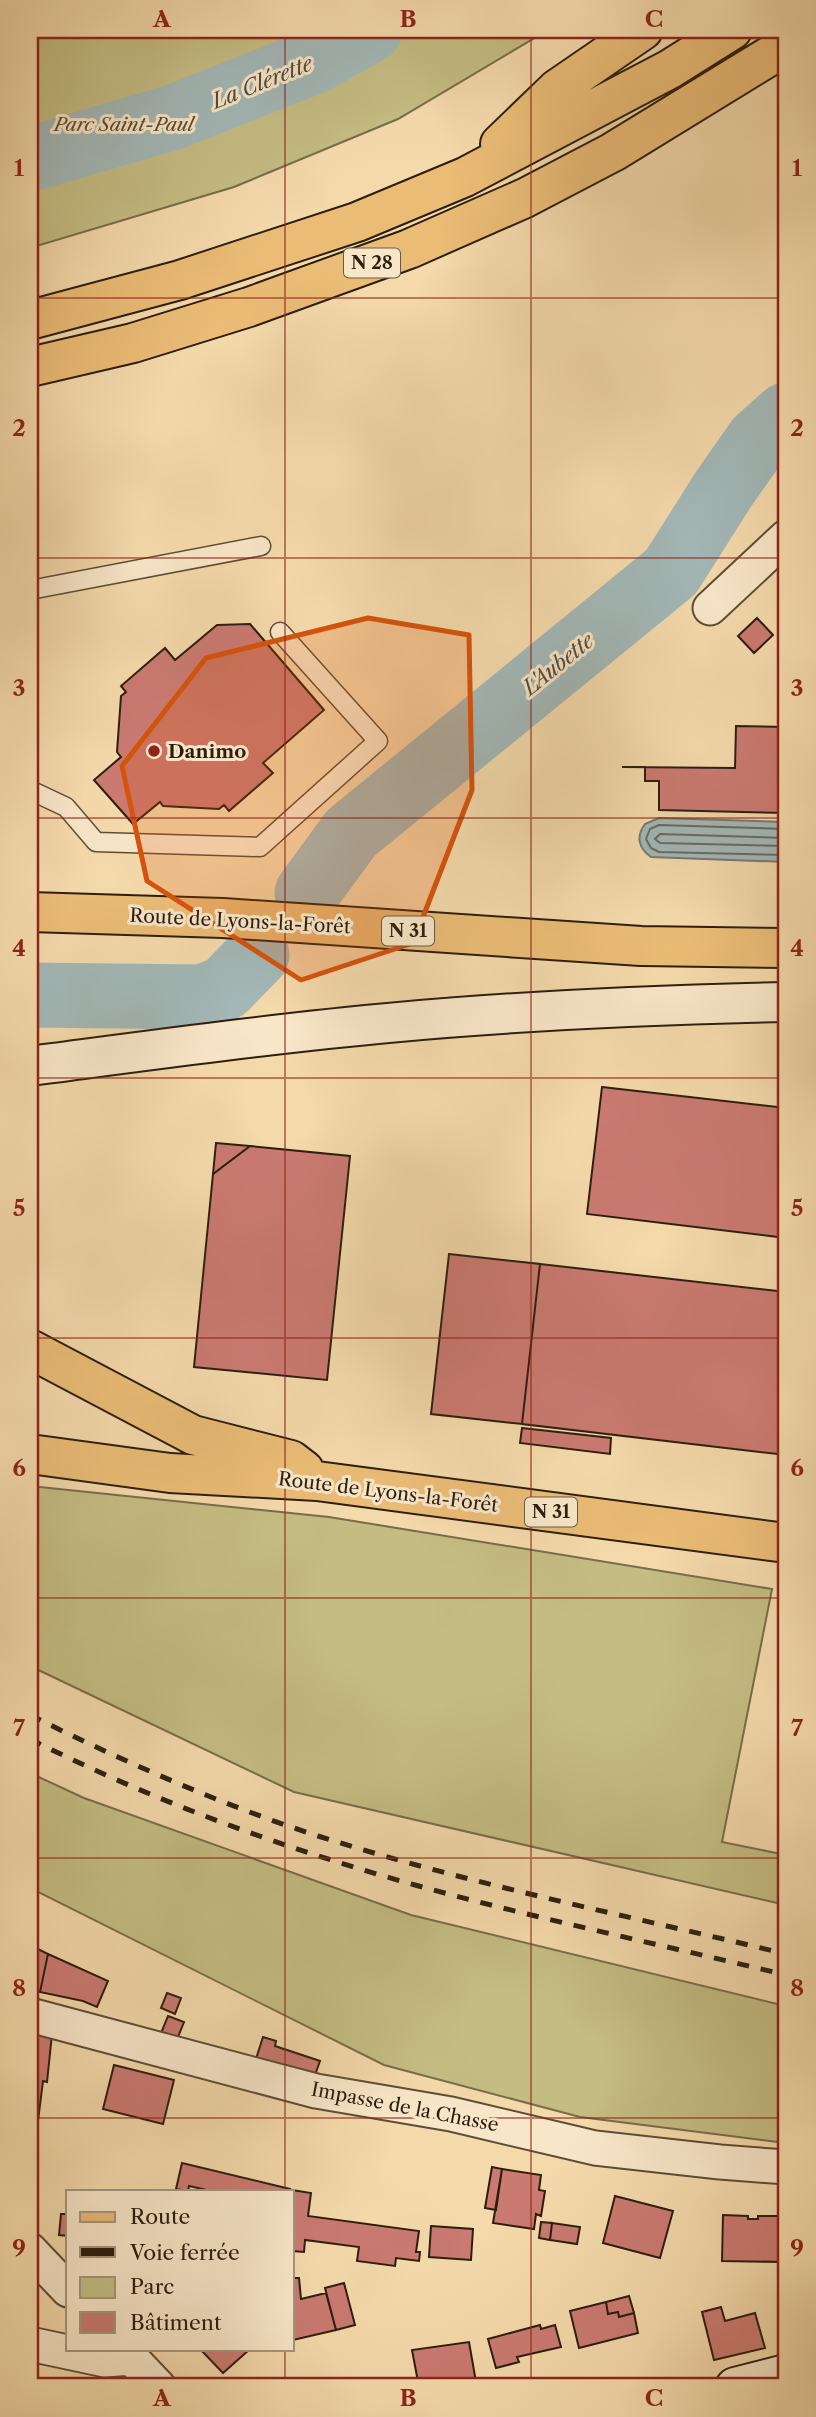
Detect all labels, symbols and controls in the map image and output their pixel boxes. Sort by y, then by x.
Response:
text: A [152,5,172,33]
text: B [399,5,417,33]
text: C [645,5,663,33]
water label: La Clérette [206,50,317,114]
park label: Parc Saint-Paul [52,113,196,136]
text: 1 [14,154,25,182]
text: 1 [792,154,803,182]
road number: N 28 [344,248,400,278]
text: 2 [12,414,26,442]
text: 2 [790,414,804,442]
water label: L'Aubette [516,627,599,701]
text: 3 [13,674,26,702]
text: 3 [791,674,804,702]
place label: Danimo [168,740,246,763]
marker: Danimo [146,743,162,759]
street label: Route de Lyons-la-Forêt [129,904,351,938]
road number: N 31 [382,916,434,946]
text: 4 [12,934,26,962]
text: 4 [790,934,804,962]
text: 5 [13,1194,25,1222]
text: 5 [791,1194,803,1222]
text: 6 [12,1454,26,1482]
text: 6 [790,1454,804,1482]
street label: Route de Lyons-la-Forêt [277,1467,500,1517]
road number: N 31 [525,1498,577,1526]
text: 7 [13,1714,25,1742]
text: 7 [791,1714,803,1742]
text: 8 [12,1974,26,2002]
text: 8 [790,1974,804,2002]
street label: Impasse de la Chasse [309,2078,501,2136]
legend [66,2190,294,2350]
text: Route [130,2204,190,2229]
text: 9 [12,2234,26,2262]
text: 9 [790,2234,804,2262]
text: Voie ferrée [129,2240,240,2265]
text: Parc [130,2274,174,2299]
text: Bâtiment [130,2310,222,2335]
text: A [152,2384,172,2412]
text: B [399,2384,417,2412]
text: C [645,2384,663,2412]

